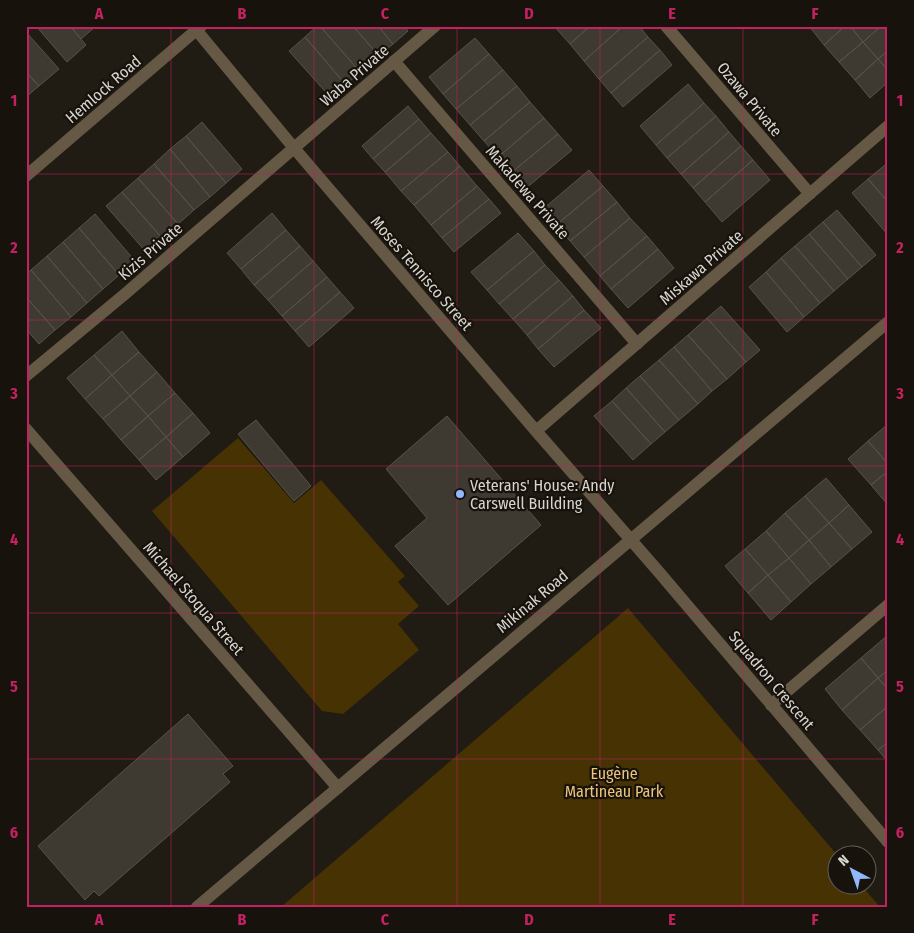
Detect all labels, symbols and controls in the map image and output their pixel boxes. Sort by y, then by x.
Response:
text: A [94,4,104,23]
text: B [238,4,247,23]
text: C [381,4,390,23]
text: D [524,4,534,23]
text: E [668,4,676,23]
text: F [811,4,819,23]
street label: Waba Private [316,40,393,110]
street label: Hemlock Road [62,51,145,127]
street label: Ozawa Private [713,58,786,140]
text: 1 [11,91,17,110]
text: 1 [897,91,903,110]
street label: Makadewa Private [482,142,574,243]
street label: Moses Tennisco Street [367,212,477,335]
street label: Kizis Private [114,218,186,284]
street label: Miskawa Private [656,226,747,309]
text: 2 [9,238,18,257]
text: 2 [895,238,904,257]
text: 3 [9,384,18,403]
text: 3 [895,384,904,403]
place label: Veterans' House: Andy Carswell Building [470,476,615,513]
marker: Veterans' House: Andy Carswell Building [454,488,466,500]
text: 4 [10,530,18,549]
text: 4 [896,530,904,549]
street label: Michael Stoqua Street [139,538,248,659]
street label: Mikinak Road [493,566,572,637]
street label: Squadron Crescent [725,627,819,734]
text: 5 [10,677,18,696]
text: 5 [896,677,904,696]
park label: Eugène Martineau Park [565,764,664,801]
text: 6 [10,823,18,842]
text: 6 [896,823,904,842]
north arrow [826,846,876,896]
text: N [835,851,853,870]
text: A [94,910,104,929]
text: B [238,910,247,929]
text: C [381,910,390,929]
text: D [524,910,534,929]
text: E [668,910,676,929]
text: F [811,910,819,929]

